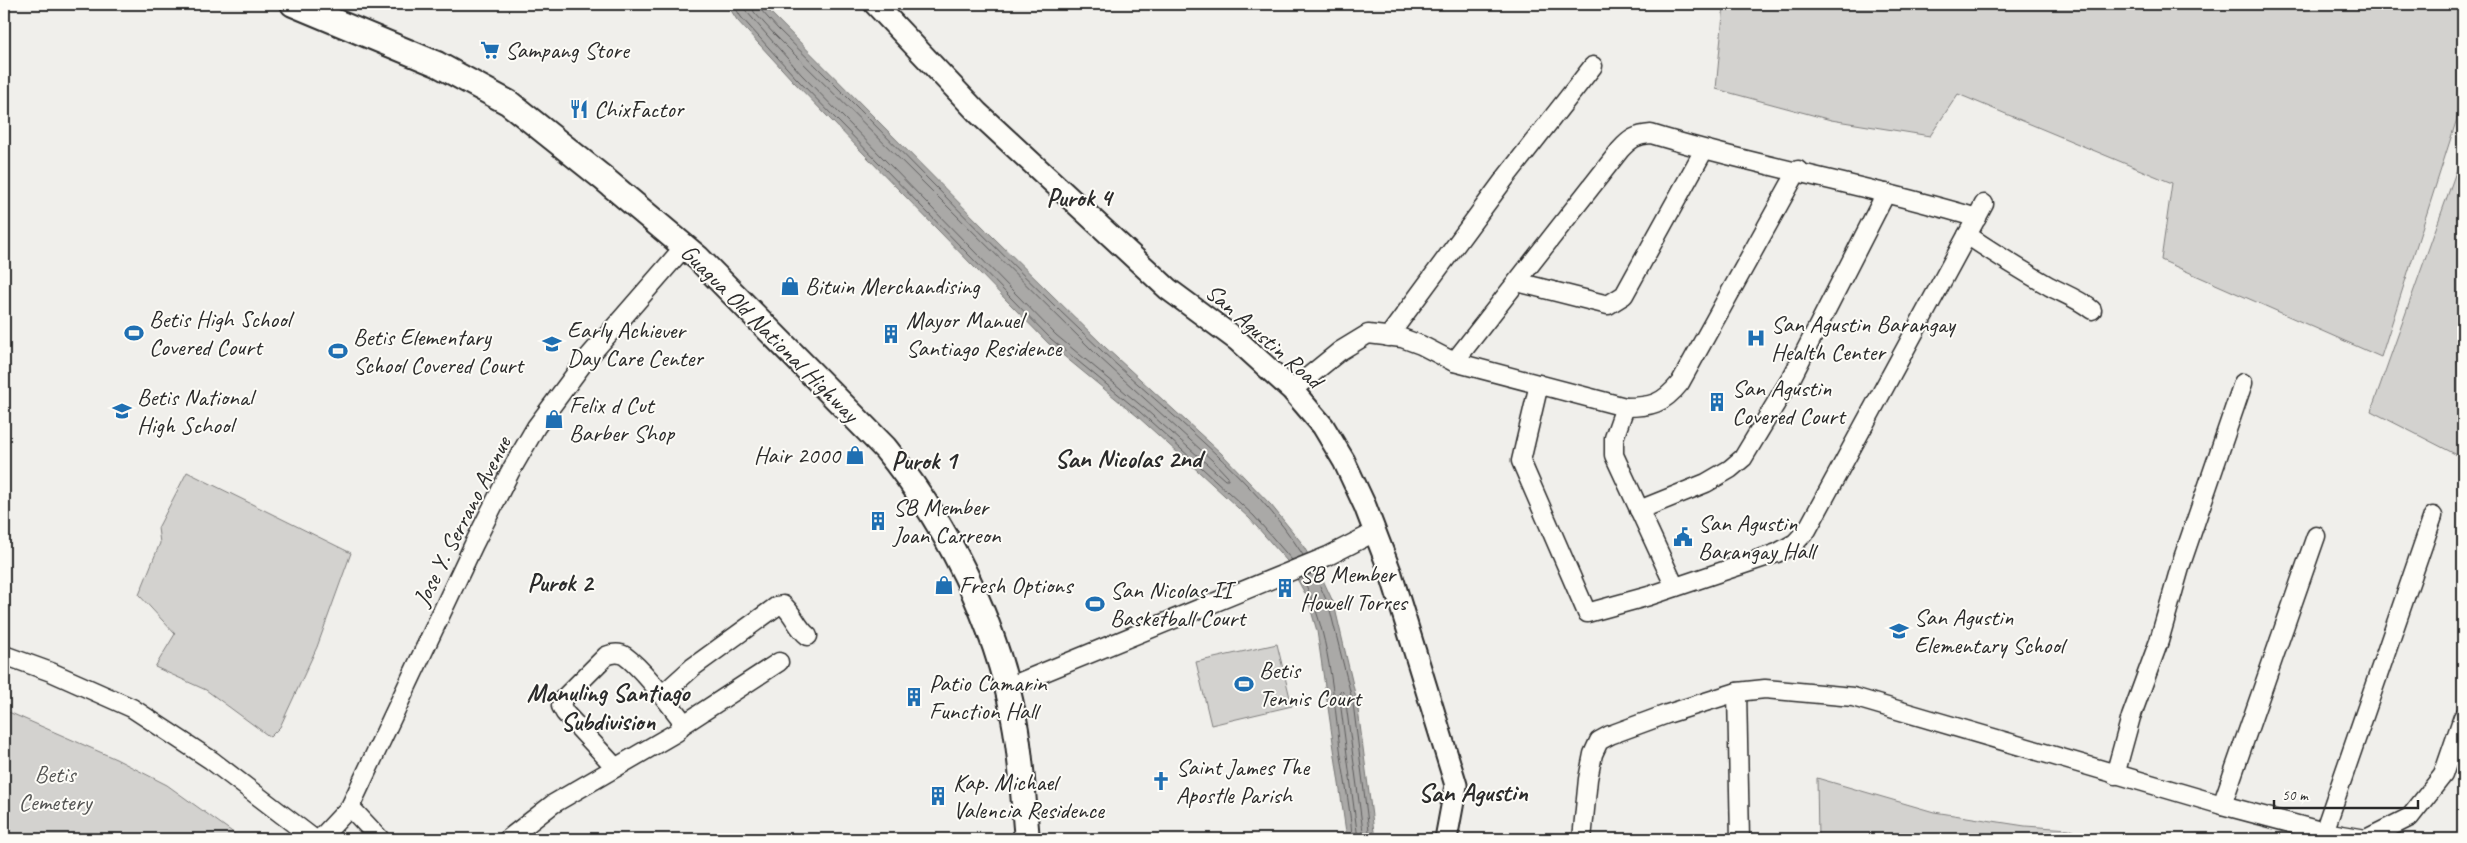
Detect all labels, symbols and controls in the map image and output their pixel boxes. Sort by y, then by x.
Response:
place label: Sampang Store [505,35,631,65]
supermarket icon: Sampang Store [479,39,501,61]
place label: ChixFactor [594,94,686,124]
restaurant icon: ChixFactor [568,98,590,120]
district label: Purok 4 [1047,182,1114,214]
street label: Guagua Old National Highway [675,238,867,430]
place label: Bituin Merchandising [805,271,981,301]
shop icon: Bituin Merchandising [779,275,801,297]
street label: San Agustin Road [1199,277,1331,397]
place label: Betis High School Covered Court [149,304,294,362]
place label: Mayor Manuel Santiago Residence [906,305,1063,363]
place label: San Agustin Barangay Health Center [1771,309,1957,367]
place label: Early Achiever Day Care Center [567,315,705,373]
sports icon: Betis High School Covered Court [123,322,145,344]
place label: Betis Elementary School Covered Court [353,322,525,380]
building icon: Mayor Manuel Santiago Residence [880,323,902,345]
hospital icon: San Agustin Barangay Health Center [1745,327,1767,349]
school or university icon: Early Achiever Day Care Center [541,333,563,355]
sports icon: Betis Elementary School Covered Court [327,340,349,362]
place label: San Agustin Covered Court [1732,373,1847,431]
place label: Betis National High School [137,382,257,440]
place label: Felix d Cut Barber Shop [569,390,676,448]
building icon: San Agustin Covered Court [1706,391,1728,413]
school or university icon: Betis National High School [111,400,133,422]
shop icon: Felix d Cut Barber Shop [543,408,565,430]
street label: Jose Y. Serrano Avenue [406,429,519,612]
place label: Hair 2000 [754,440,842,470]
district label: San Nicolas 2nd [1055,442,1206,475]
shop icon: Hair 2000 [844,444,866,466]
district label: Purok 1 [892,445,959,477]
place label: SB Member Joan Carreon [892,492,1002,550]
place label: San Agustin Barangay Hall [1698,508,1818,566]
building icon: SB Member Joan Carreon [867,510,889,532]
public building icon: San Agustin Barangay Hall [1672,526,1694,548]
place label: SB Member Howell Torres [1300,559,1408,617]
district label: Purok 2 [528,567,595,599]
place label: Fresh Options [959,570,1075,600]
shop icon: Fresh Options [933,574,955,596]
place label: San Nicolas II Basketball Court [1110,575,1247,633]
building icon: SB Member Howell Torres [1274,577,1296,599]
sports icon: San Nicolas II Basketball Court [1084,593,1106,615]
place label: San Agustin Elementary School [1914,602,2068,660]
school or university icon: San Agustin Elementary School [1888,620,1910,642]
place label: Betis Tennis Court [1259,655,1363,713]
place label: Patio Camarin Function Hall [929,668,1048,726]
sports icon: Betis Tennis Court [1233,673,1255,695]
district label: Manuling Santiago Subdivision [527,677,691,738]
building icon: Patio Camarin Function Hall [903,686,925,708]
place label: Saint James The Apostle Parish [1176,752,1311,810]
park label: Betis Cemetery [19,759,93,817]
place label: Kap. Michael Valencia Residence [953,767,1106,825]
church icon: Saint James The Apostle Parish [1150,770,1172,792]
district label: San Agustin [1418,776,1529,809]
scale bar [2274,778,2418,810]
building icon: Kap. Michael Valencia Residence [927,785,949,807]
text: 50 m [2282,786,2309,805]

